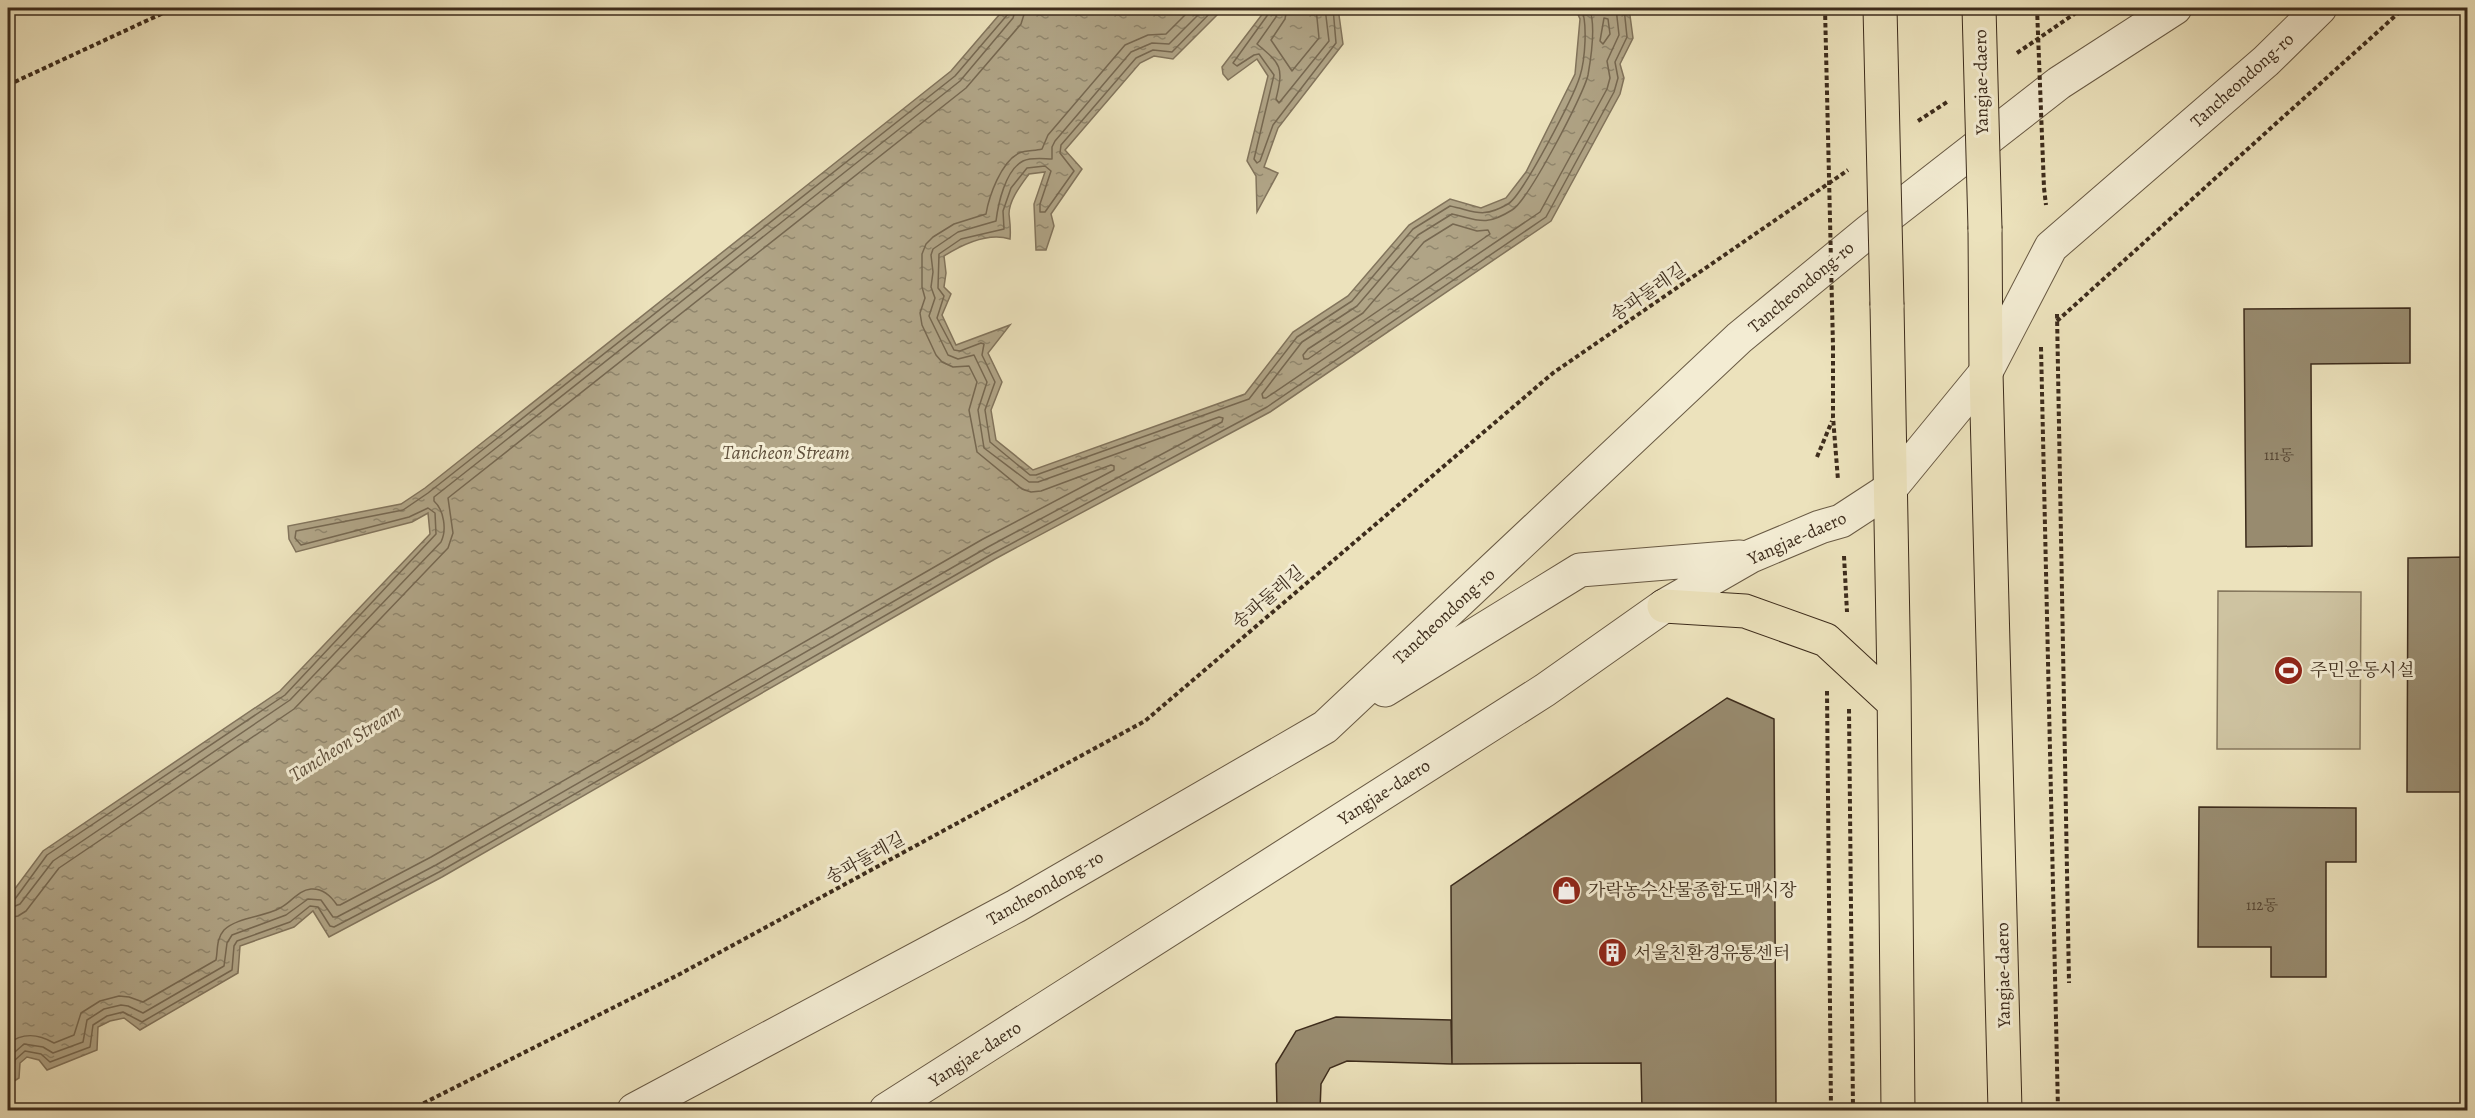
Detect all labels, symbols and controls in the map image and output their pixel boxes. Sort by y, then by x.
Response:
street label: Tancheondong-ro [2185,27,2299,133]
street label: Yangjae-daero [1968,29,1994,136]
street label: Tancheondong-ro [1743,236,1859,338]
street label: 송파둘레길 [1606,257,1690,327]
water label: Tancheon Stream [722,439,850,466]
house number: 111동 [2264,445,2294,465]
street label: Yangjae-daero [1743,506,1850,571]
street label: 송파둘레길 [1227,560,1309,634]
street label: Tancheondong-ro [1388,562,1500,670]
sports icon: 주민운동시설 [2273,654,2305,686]
place label: 주민운동시설 [2310,658,2414,682]
water label: Tancheon Stream [284,698,406,788]
street label: Yangjae-daero [1332,753,1435,831]
street label: 송파둘레길 [821,826,909,890]
street label: Tancheondong-ro [982,845,1108,931]
shop icon: 가락농수산물종합도매시장 [1551,874,1583,906]
place label: 가락농수산물종합도매시장 [1588,878,1797,902]
house number: 112동 [2246,895,2278,915]
street label: Yangjae-daero [1990,922,2016,1029]
building icon: 서울친환경유통센터 [1597,937,1629,969]
place label: 서울친환경유통센터 [1634,941,1791,965]
street label: Yangjae-daero [923,1015,1026,1093]

